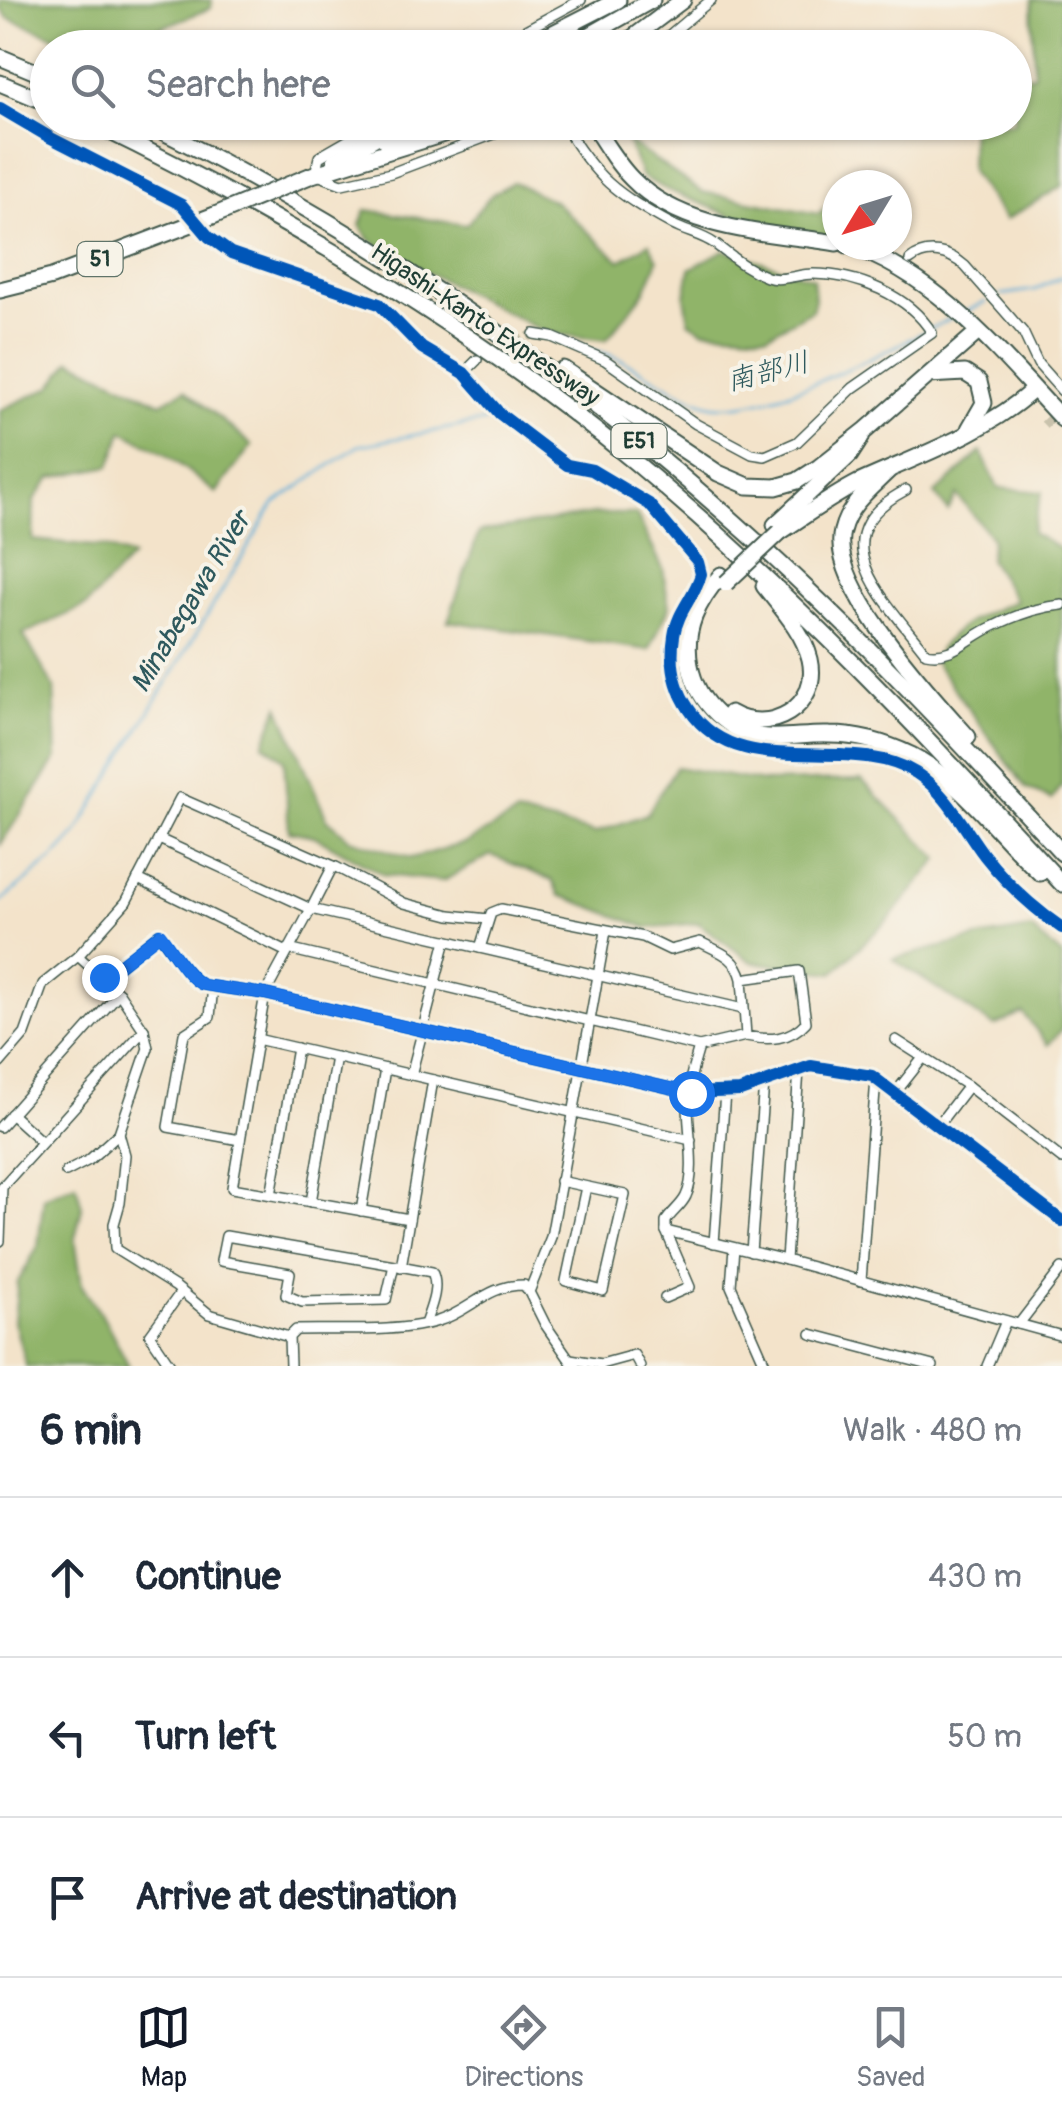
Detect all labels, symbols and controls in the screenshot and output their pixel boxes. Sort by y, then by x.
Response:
search box [30,30,1032,140]
icon: search [65,58,120,113]
text: Search here [145,61,331,109]
north arrow [822,170,912,260]
street label: Higashi-Kanto Expressway [364,237,606,413]
road number: 51 [78,242,122,276]
water label: 南部川 [723,345,813,399]
road number: E51 [612,424,666,458]
water label: Minabegawa River [123,503,260,699]
route end [82,955,128,1001]
route start [669,1071,715,1117]
text: 6 min [40,1405,142,1457]
text: Walk · 480 m [843,1411,1022,1451]
icon: ahead [40,1550,95,1605]
text: Continue [135,1553,281,1601]
text: 430 m [928,1557,1022,1597]
icon: left [40,1710,95,1765]
text: Turn left [135,1713,276,1761]
text: 50 m [947,1717,1022,1757]
icon: arrive [40,1870,95,1925]
text: Arrive at destination [135,1873,457,1921]
tab: Map [136,2000,191,2095]
tab: Directions [464,2000,583,2095]
tab: Saved [856,2000,926,2095]

